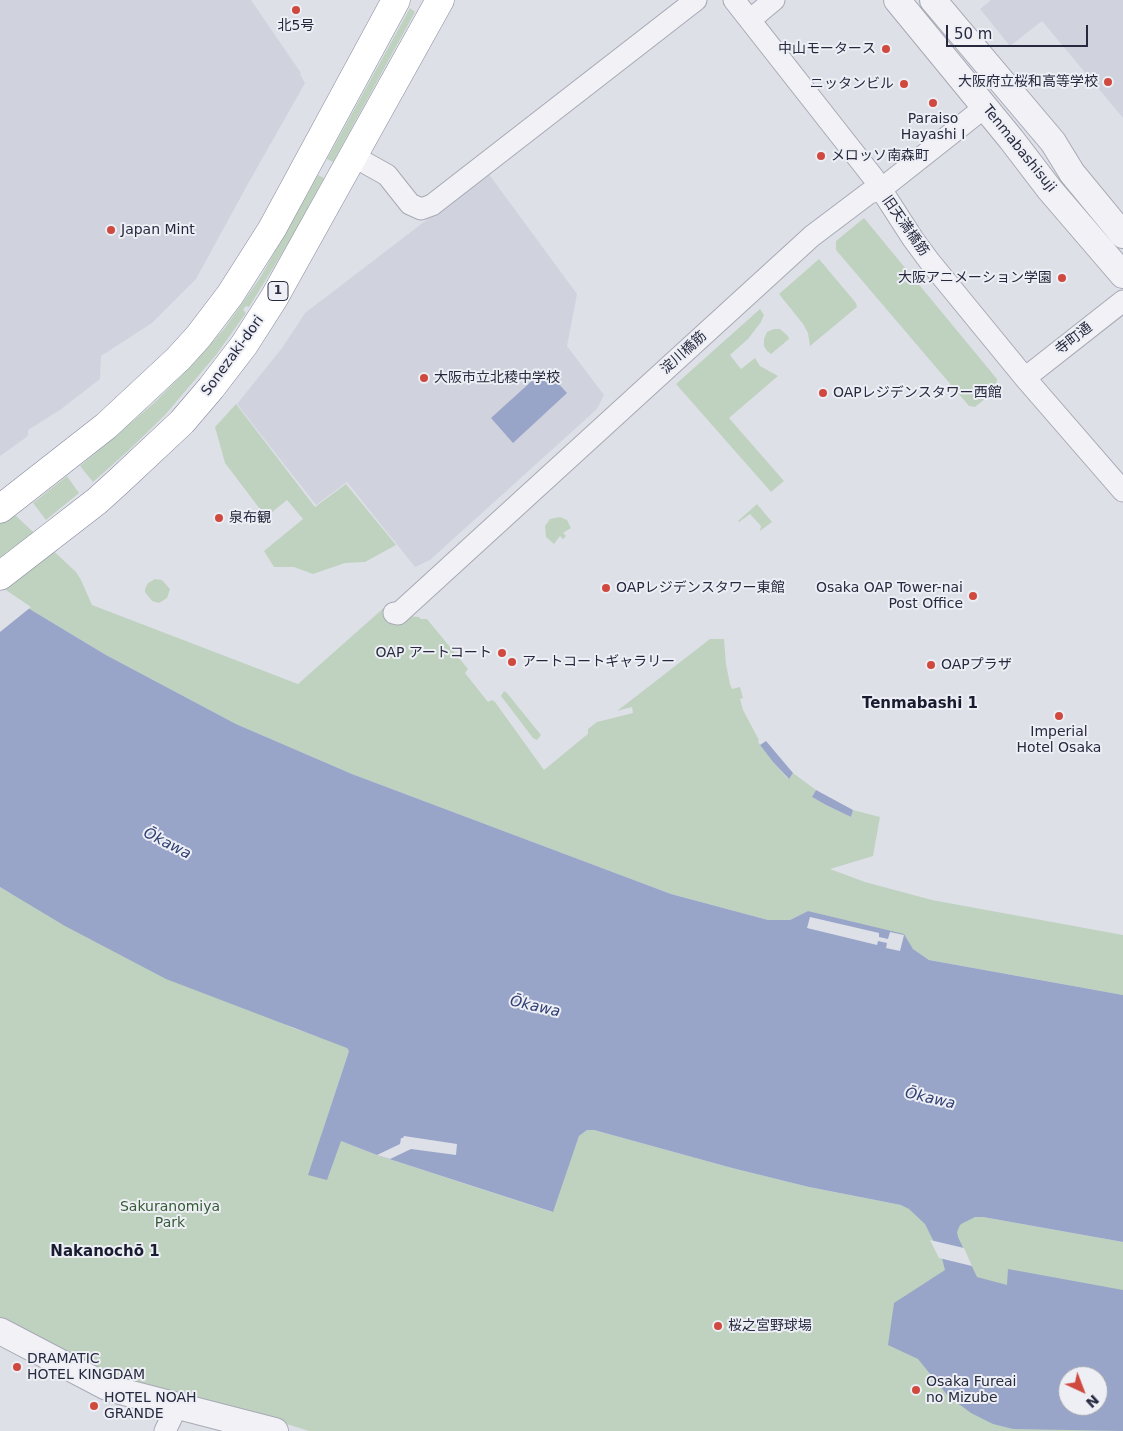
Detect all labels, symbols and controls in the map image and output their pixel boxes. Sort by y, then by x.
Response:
marker: 北5号 [290,4,302,16]
scale bar [948,15,1090,47]
place label: 北5号 [278,18,314,34]
text: 50 m [954,25,992,43]
place label: 中山モータース [778,41,876,57]
marker: 中山モータース [880,43,892,55]
place label: 大阪府立桜和高等学校 [958,74,1098,90]
place label: ニッタンビル [810,76,894,92]
marker: 大阪府立桜和高等学校 [1102,76,1114,88]
marker: ニッタンビル [898,78,910,90]
marker: Paraiso Hayashi I [927,97,939,109]
street label: Tenmabashisuji [979,102,1059,196]
place label: Paraiso Hayashi I [901,111,965,144]
place label: メロッソ南森町 [831,148,929,164]
marker: メロッソ南森町 [815,150,827,162]
street label: 旧天満橋筋 [878,193,932,259]
place label: Japan Mint [121,222,195,238]
marker: Japan Mint [105,224,117,236]
place label: 大阪アニメーション学園 [898,270,1052,286]
marker: 大阪アニメーション学園 [1056,272,1068,284]
road number: 1 [268,282,288,300]
street label: Sonezaki-dori [198,313,268,399]
street label: 寺町通 [1052,319,1096,359]
street label: 淀川橋筋 [658,328,710,378]
place label: 大阪市立北稜中学校 [434,370,560,386]
marker: 大阪市立北稜中学校 [418,372,430,384]
place label: OAPレジデンスタワー西館 [833,385,1002,401]
marker: OAPレジデンスタワー西館 [817,387,829,399]
place label: 泉布観 [229,510,271,526]
marker: 泉布観 [213,512,225,524]
place label: OAPレジデンスタワー東館 [616,580,785,596]
place label: Osaka OAP Tower-nai Post Office [816,580,963,612]
marker: OAPレジデンスタワー東館 [600,582,612,594]
marker: Osaka OAP Tower-nai Post Office [967,590,979,602]
place label: OAP アートコート [376,645,492,661]
marker: OAP アートコート [496,647,508,659]
place label: アートコートギャラリー [522,654,675,670]
marker: アートコートギャラリー [506,656,518,668]
place label: OAPプラザ [941,657,1012,673]
marker: OAPプラザ [925,659,937,671]
district label: Tenmabashi 1 [862,695,978,713]
marker: Imperial Hotel Osaka [1053,710,1065,722]
place label: Imperial Hotel Osaka [1017,724,1101,756]
water label: Ōkawa [140,824,194,864]
water label: Ōkawa [508,992,562,1022]
water label: Ōkawa [903,1084,957,1114]
park label: Sakuranomiya Park [120,1199,220,1232]
district label: Nakanochō 1 [50,1243,160,1261]
place label: 桜之宮野球場 [728,1318,812,1334]
marker: 桜之宮野球場 [712,1320,724,1332]
place label: DRAMATIC HOTEL KINGDAM [27,1351,145,1384]
marker: DRAMATIC HOTEL KINGDAM [11,1361,23,1373]
north arrow [1058,1366,1108,1416]
place label: Osaka Fureai no Mizube [926,1374,1016,1406]
marker: Osaka Fureai no Mizube [910,1384,922,1396]
place label: HOTEL NOAH GRANDE [104,1390,197,1422]
text: N [1083,1391,1102,1411]
marker: HOTEL NOAH GRANDE [88,1400,100,1412]

